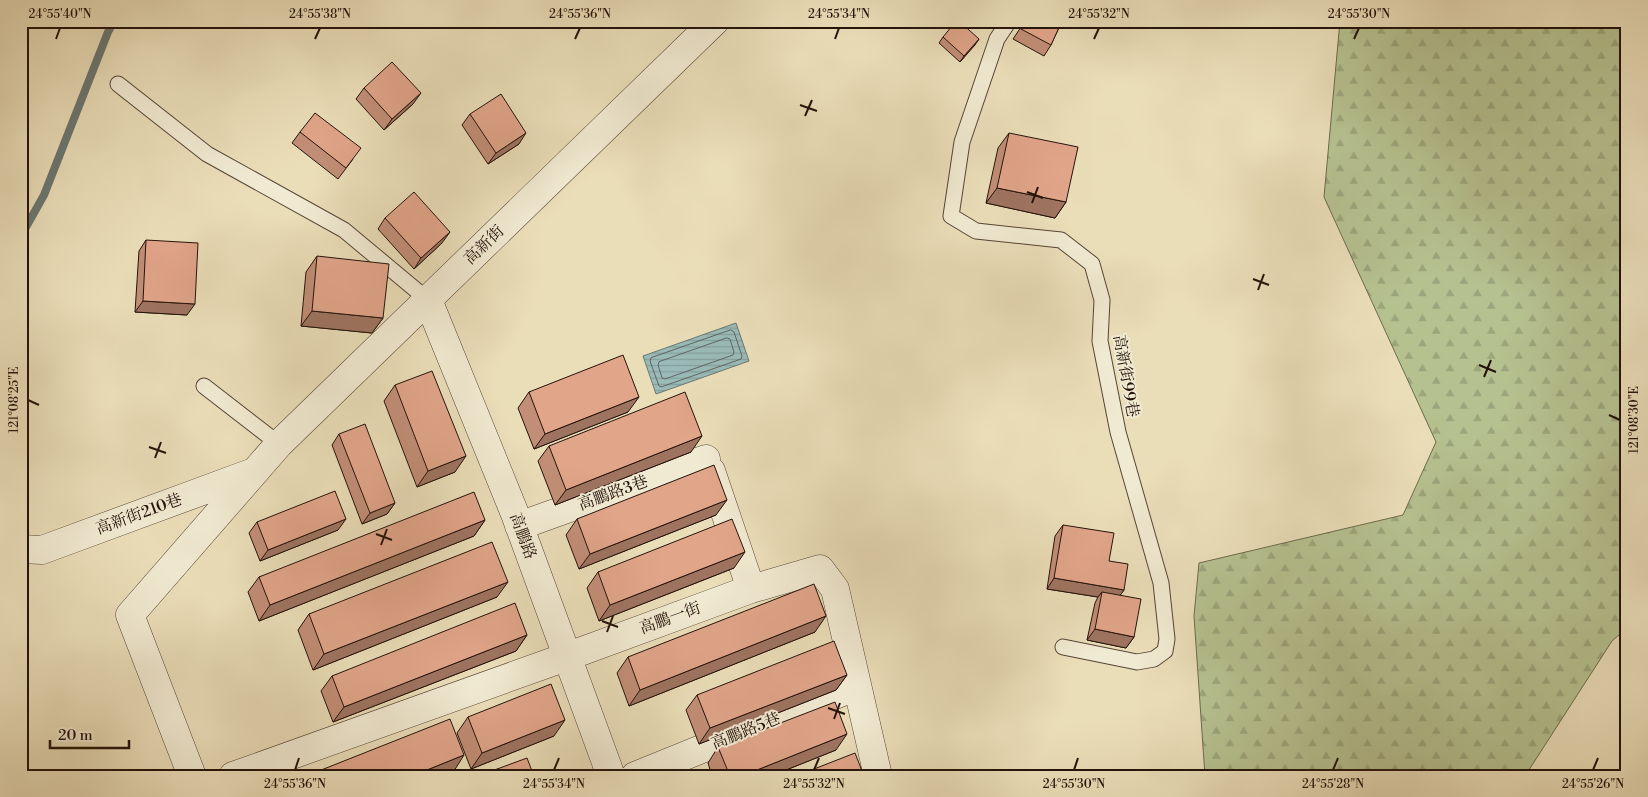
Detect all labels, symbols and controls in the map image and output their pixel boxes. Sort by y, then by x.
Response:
text: 24°55'40"N [28,7,92,22]
text: 24°55'38"N [289,7,351,22]
text: 24°55'36"N [549,7,611,22]
text: 24°55'34"N [808,7,870,22]
text: 24°55'32"N [1068,7,1130,22]
text: 24°55'30"N [1328,7,1390,22]
street label: 高新街 [460,221,508,269]
street label: 高新街99巷 [1109,333,1143,419]
text: 121°08'25"E [7,367,22,433]
text: 121°08'30"E [1627,386,1642,454]
street label: 高鵬路3巷 [575,471,651,515]
street label: 高新街210巷 [93,489,185,539]
street label: 高鵬路 [505,510,541,562]
street label: 高鵬一街 [637,598,703,638]
street label: 高鵬路5巷 [708,708,784,754]
scale bar [50,717,129,749]
text: 20 m [58,726,93,745]
text: 24°55'36"N [264,777,326,792]
text: 24°55'34"N [523,777,585,792]
text: 24°55'32"N [783,777,845,792]
text: 24°55'30"N [1043,777,1105,792]
text: 24°55'28"N [1302,777,1364,792]
text: 24°55'26"N [1562,777,1624,792]

